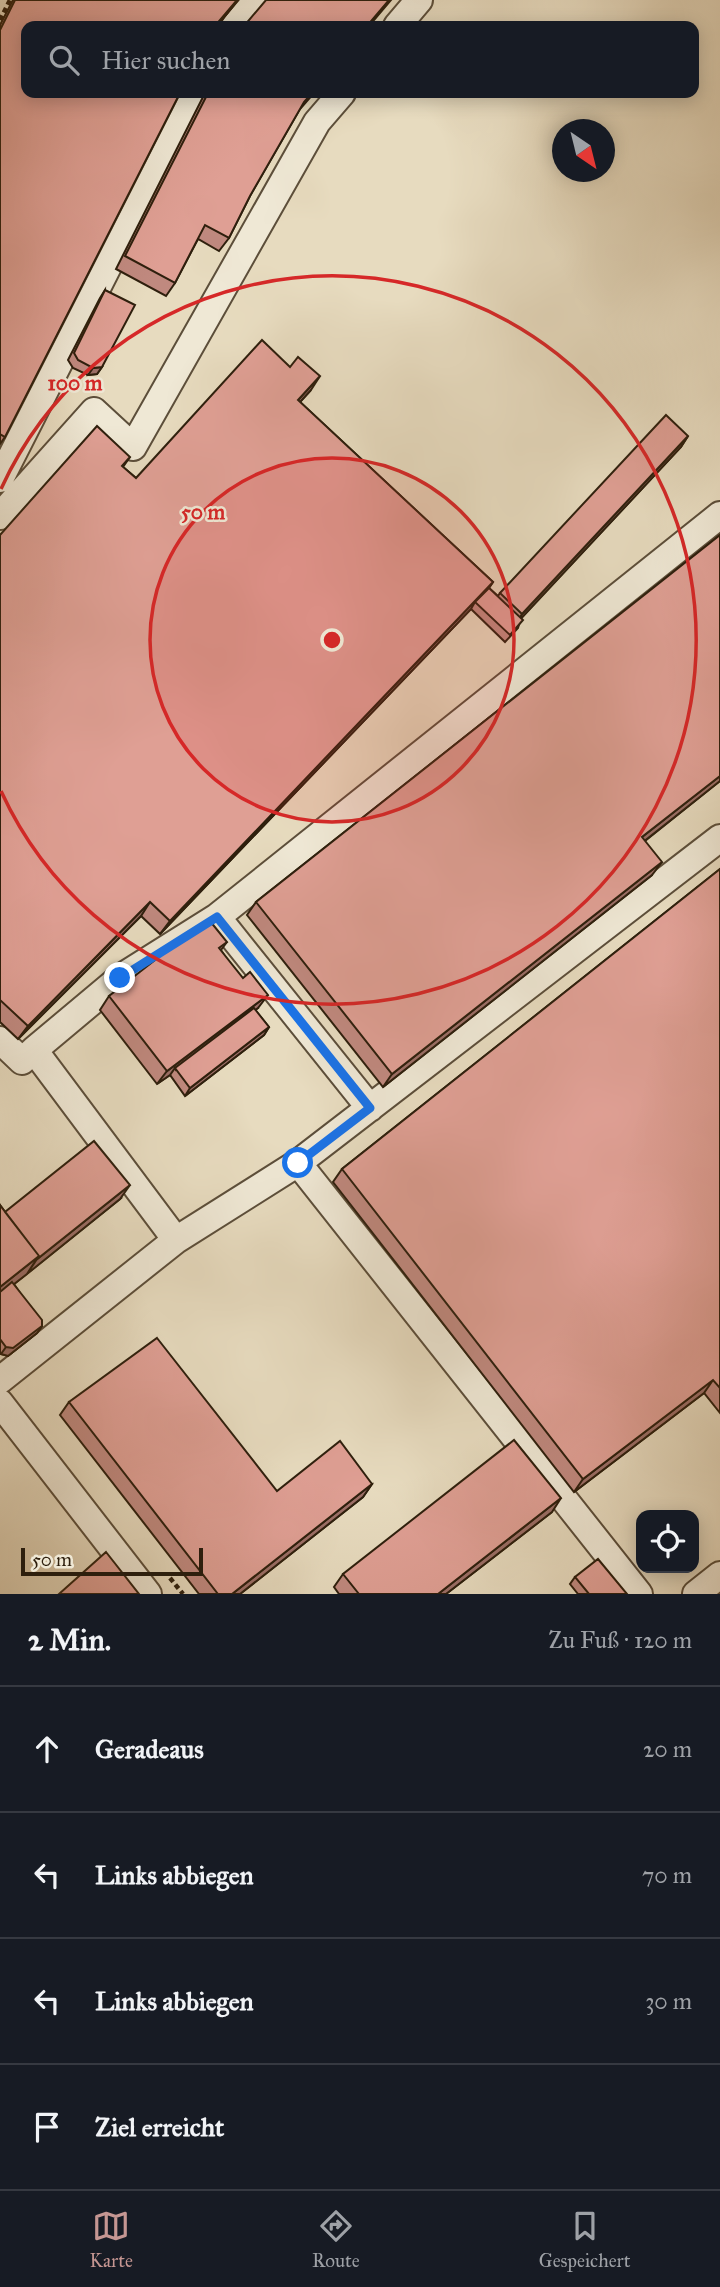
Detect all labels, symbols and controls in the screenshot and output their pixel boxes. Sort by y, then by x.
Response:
search box [21,21,699,98]
icon: search [45,41,83,79]
text: Hier suchen [101,44,230,76]
north arrow [552,119,615,182]
text: 100 m [48,370,103,396]
text: 50 m [181,499,225,525]
centre of rings [320,628,344,652]
route end [104,962,135,993]
route start [282,1147,313,1178]
map controls [636,1510,699,1573]
button: locate [636,1510,699,1573]
scale bar [21,1545,203,1577]
text: 50 m [32,1548,72,1571]
text: 2 Min. [28,1622,111,1658]
text: Zu Fuß · 120 m [548,1626,692,1654]
icon: ahead [28,1730,66,1768]
text: Geradeaus [95,1733,204,1765]
text: 20 m [643,1735,692,1763]
icon: left [28,1856,66,1894]
text: Links abbiegen [95,1859,254,1891]
text: 70 m [642,1861,692,1889]
icon: left [28,1982,66,2020]
text: Links abbiegen [95,1985,254,2017]
text: 30 m [645,1987,692,2015]
icon: arrive [28,2108,66,2146]
text: Ziel erreicht [95,2111,224,2143]
tab: Karte [90,2207,133,2272]
tab: Route [312,2207,360,2272]
tab: Gespeichert [539,2207,630,2272]

